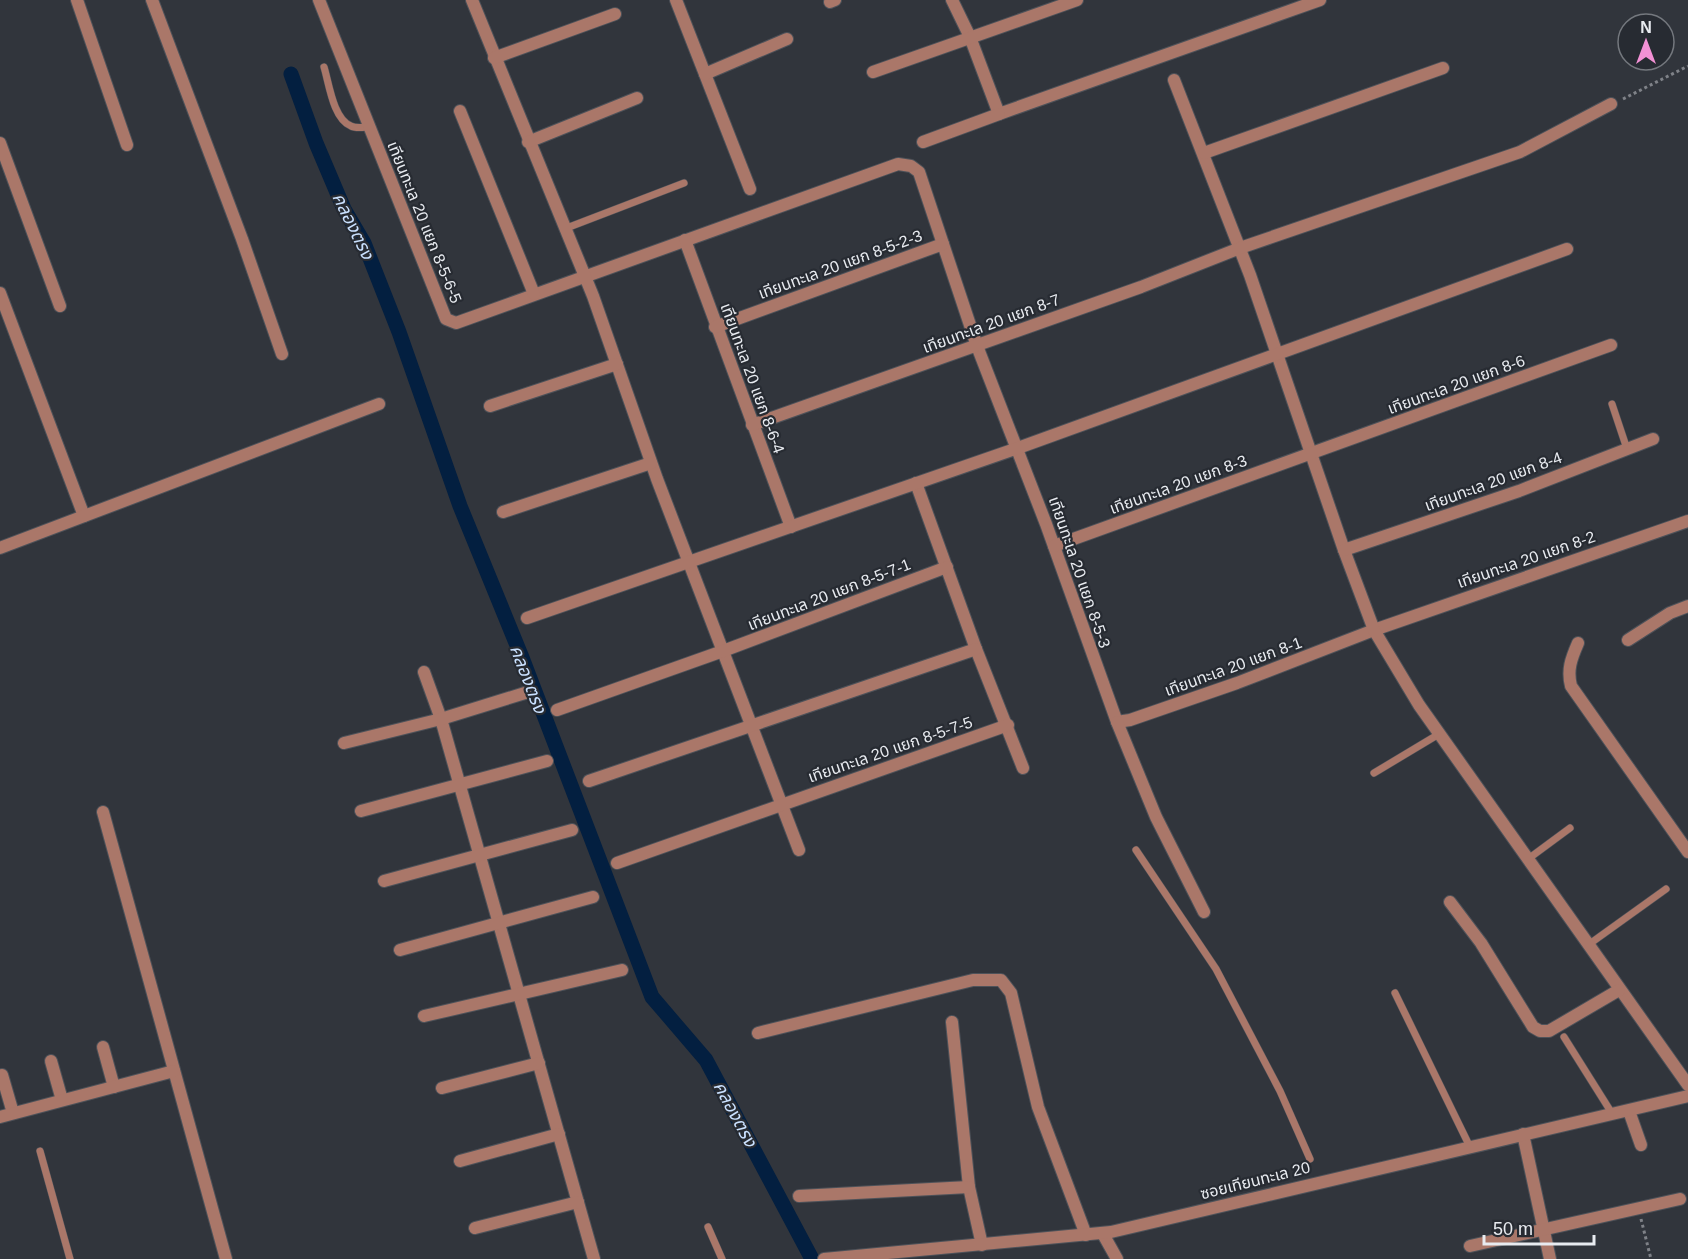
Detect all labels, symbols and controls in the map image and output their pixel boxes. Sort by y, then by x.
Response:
north arrow [1616,12,1676,72]
text: N [1640,19,1652,36]
street label: เทียนทะเล 20 แยก 8-5-6-5 [384,139,465,306]
water label: คลองตรง [328,190,378,264]
street label: เทียนทะเล 20 แยก 8-5-2-3 [756,227,924,302]
street label: เทียนทะเล 20 แยก 8-7 [920,291,1062,356]
street label: เทียนทะเล 20 แยก 8-6-4 [717,301,788,456]
street label: เทียนทะเล 20 แยก 8-6 [1385,352,1527,417]
street label: เทียนทะเล 20 แยก 8-4 [1422,449,1564,514]
street label: เทียนทะเล 20 แยก 8-3 [1107,452,1249,517]
street label: เทียนทะเล 20 แยก 8-5-3 [1046,494,1113,650]
street label: เทียนทะเล 20 แยก 8-2 [1455,528,1597,591]
street label: เทียนทะเล 20 แยก 8-5-7-1 [745,555,913,633]
street label: เทียนทะเล 20 แยก 8-1 [1162,634,1304,699]
water label: คลองตรง [506,642,551,717]
street label: เทียนทะเล 20 แยก 8-5-7-5 [806,713,975,786]
water label: คลองตรง [709,1078,761,1151]
street label: ซอยเทียนทะเล 20 [1199,1159,1312,1202]
scale bar [1484,1208,1594,1246]
text: 50 m [1493,1219,1533,1239]

